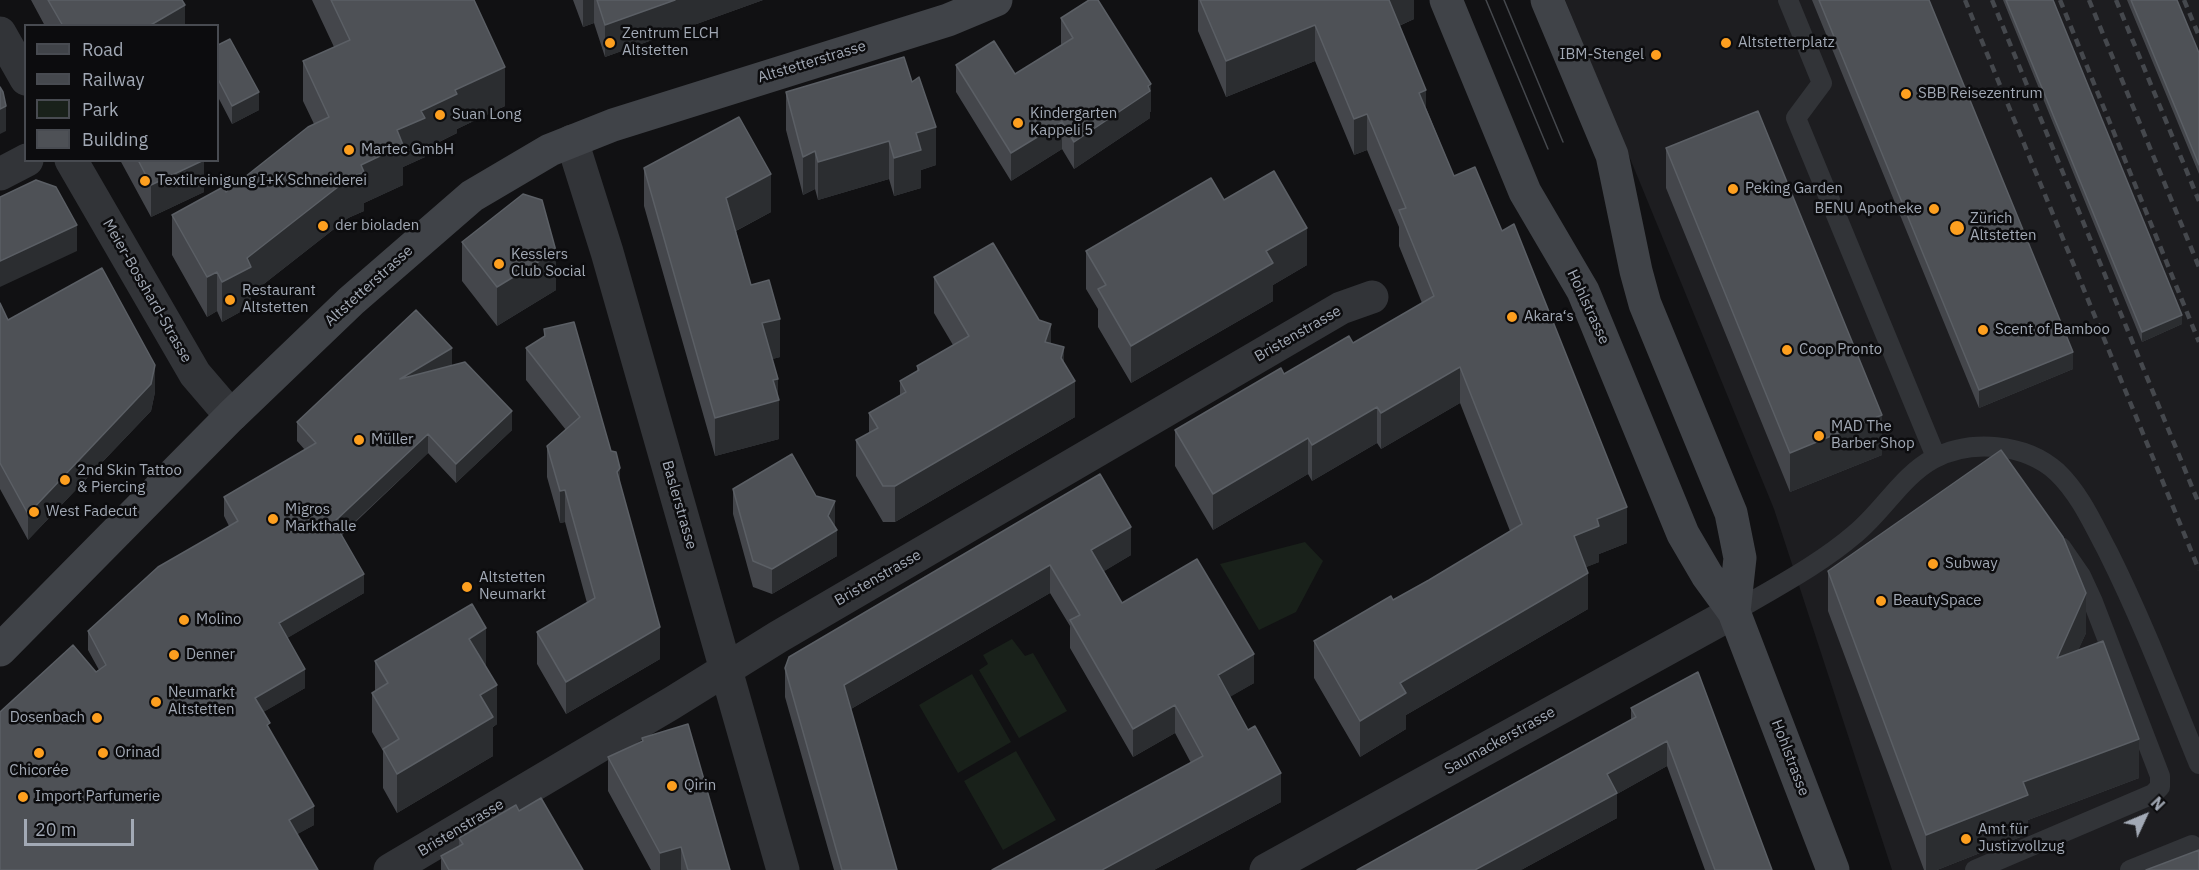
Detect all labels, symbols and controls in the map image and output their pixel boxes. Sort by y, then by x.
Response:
legend [24,24,219,162]
place label: Zentrum ELCH Altstetten [622,25,719,60]
place label: Altstetterplatz [1738,34,1835,52]
marker: Zentrum ELCH Altstetten [603,36,617,50]
marker: Altstetterplatz [1719,36,1733,50]
street label: Altstetterstrasse [756,37,868,87]
text: Road [82,38,123,61]
place label: IBM-Stengel [1560,46,1644,64]
marker: IBM-Stengel [1649,48,1663,62]
text: Railway [82,68,144,91]
place label: SBB Reisezentrum [1918,85,2043,103]
marker: SBB Reisezentrum [1899,87,1913,101]
text: Park [82,98,118,121]
place label: Kindergarten Kappeli 5 [1030,105,1117,140]
place label: Suan Long [452,106,522,124]
marker: Suan Long [433,108,447,122]
marker: Kindergarten Kappeli 5 [1011,116,1025,130]
text: Building [82,128,148,151]
place label: Martec GmbH [361,141,454,159]
marker: Martec GmbH [342,143,356,157]
place label: Textilreinigung I+K Schneiderei [157,172,367,190]
marker: Textilreinigung I+K Schneiderei [138,174,152,188]
place label: Peking Garden [1745,180,1843,198]
marker: Peking Garden [1726,182,1740,196]
place label: BENU Apotheke [1815,200,1922,218]
marker: BENU Apotheke [1927,202,1941,216]
place label: Zürich Altstetten [1970,210,2037,245]
street label: Meier-Bosshard-Strasse [98,216,196,366]
place label: der bioladen [335,217,419,235]
marker: der bioladen [316,219,330,233]
marker: Zürich Altstetten [1948,219,1966,237]
street label: Altstetterstrasse [321,242,417,330]
place label: Kesslers Club Social [511,246,586,281]
marker: Kesslers Club Social [492,257,506,271]
street label: Hohlstrasse [1563,267,1613,347]
place label: Restaurant Altstetten [242,282,316,317]
marker: Restaurant Altstetten [223,293,237,307]
street label: Bristenstrasse [1252,302,1344,366]
place label: Akara‘s [1524,308,1574,326]
marker: Akara‘s [1505,310,1519,324]
place label: Scent of Bamboo [1995,321,2110,339]
marker: Scent of Bamboo [1976,323,1990,337]
place label: Coop Pronto [1799,341,1882,359]
marker: Coop Pronto [1780,343,1794,357]
place label: MAD The Barber Shop [1831,418,1915,453]
marker: MAD The Barber Shop [1812,429,1826,443]
place label: Müller [371,431,414,449]
marker: Müller [352,433,366,447]
street label: Baslerstrasse [658,458,700,552]
place label: 2nd Skin Tattoo & Piercing [77,462,182,497]
marker: 2nd Skin Tattoo & Piercing [58,473,72,487]
place label: Migros Markthalle [285,501,357,536]
place label: West Fadecut [46,503,137,521]
marker: West Fadecut [27,505,41,519]
marker: Migros Markthalle [266,512,280,526]
street label: Bristenstrasse [832,546,924,610]
place label: Subway [1945,555,1998,573]
marker: Subway [1926,557,1940,571]
place label: Altstetten Neumarkt [479,569,546,604]
marker: Altstetten Neumarkt [460,580,474,594]
place label: BeautySpace [1893,592,1981,610]
marker: BeautySpace [1874,594,1888,608]
place label: Molino [196,611,241,629]
marker: Molino [177,613,191,627]
place label: Denner [186,646,235,664]
marker: Denner [167,648,181,662]
place label: Neumarkt Altstetten [168,684,235,719]
marker: Neumarkt Altstetten [149,695,163,709]
street label: Saumackerstrasse [1441,703,1559,779]
place label: Dosenbach [10,709,85,727]
marker: Dosenbach [90,711,104,725]
street label: Hohlstrasse [1767,717,1813,799]
place label: Orinad [115,744,160,762]
marker: Chicorée [32,746,46,760]
marker: Orinad [96,746,110,760]
place label: Chicorée [9,762,69,780]
place label: Qirin [684,777,716,795]
marker: Qirin [665,779,679,793]
north arrow [2115,786,2175,846]
place label: Import Parfumerie [35,788,160,806]
marker: Import Parfumerie [16,790,30,804]
text: N [2147,792,2169,815]
street label: Bristenstrasse [415,795,507,861]
scale bar [27,807,136,845]
text: 20 m [35,818,77,841]
place label: Amt für Justizvollzug [1978,821,2064,856]
marker: Amt für Justizvollzug [1959,832,1973,846]

